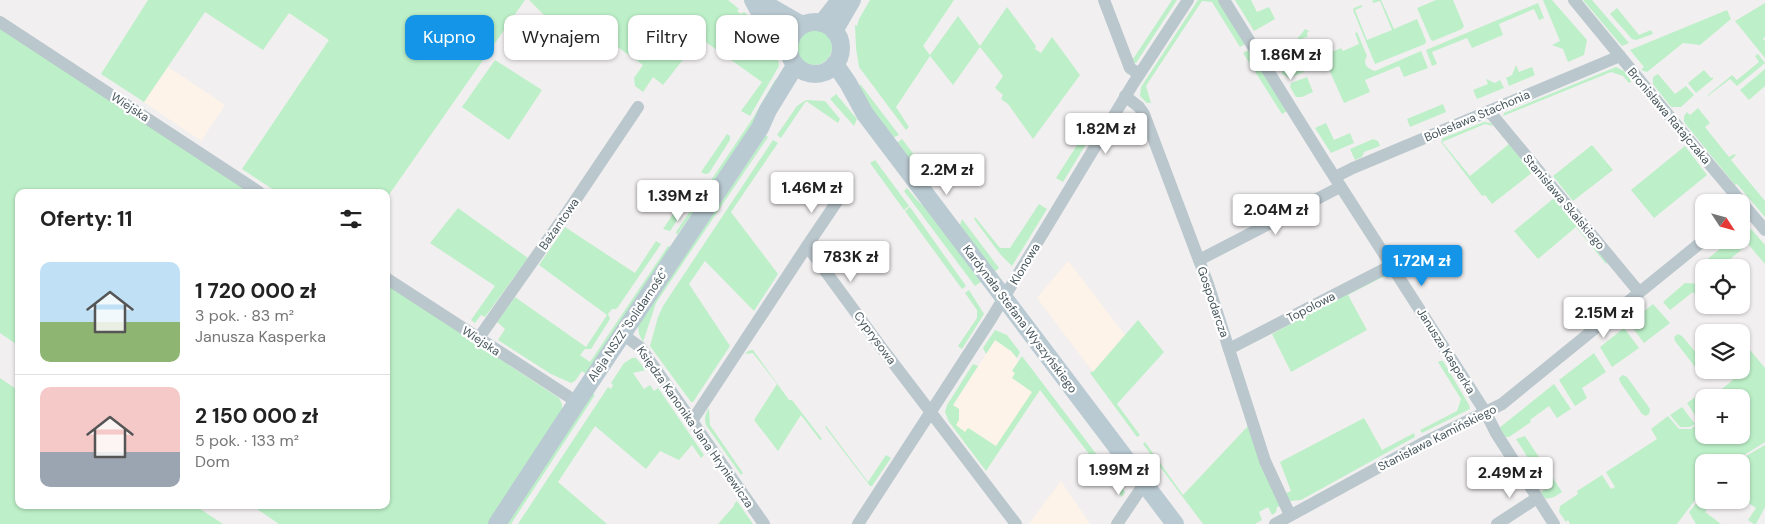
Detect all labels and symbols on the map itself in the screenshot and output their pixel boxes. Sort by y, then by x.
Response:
pin: 1.86M zł [1239,38,1343,81]
street label: Bronisława Ratajczaka [1624,64,1714,168]
street label: Bolesława Stachonia [1422,86,1532,146]
street label: Wiejska [108,89,152,125]
pin: 1.82M zł [1054,112,1158,155]
street label: Stanisława Skalskiego [1519,151,1609,253]
pin: 2.2M zł [901,154,993,196]
pin: 1.46M zł [760,172,864,214]
pin: 1.39M zł [626,180,730,222]
pin: 2.04M zł [1224,194,1328,236]
north arrow [1695,194,1750,249]
street label: Bażantowa [535,195,583,253]
pin: 783K zł [805,240,897,283]
street label: Klonowa [1006,240,1044,288]
street label: Kardynała Stefana Wyszyńskiego [959,242,1081,396]
pin: 1.72M zł [1370,244,1474,287]
street label: Gospodarcza [1193,264,1233,340]
street label: Aleja NSZZ "Solidarność" [584,265,672,385]
street label: Topolowa [1284,288,1338,326]
pin: 2.15M zł [1552,296,1656,339]
street label: Janusza Kasperka [1413,305,1479,397]
street label: Cyprysowa [850,308,900,368]
street label: Wiejska [459,323,503,359]
street label: Księdza Kanonika Jana Hryniewicza [633,343,757,511]
street label: Stanisława Kamińskiego [1375,401,1499,475]
pin: 1.99M zł [1067,454,1171,496]
pin: 2.49M zł [1458,456,1562,499]

